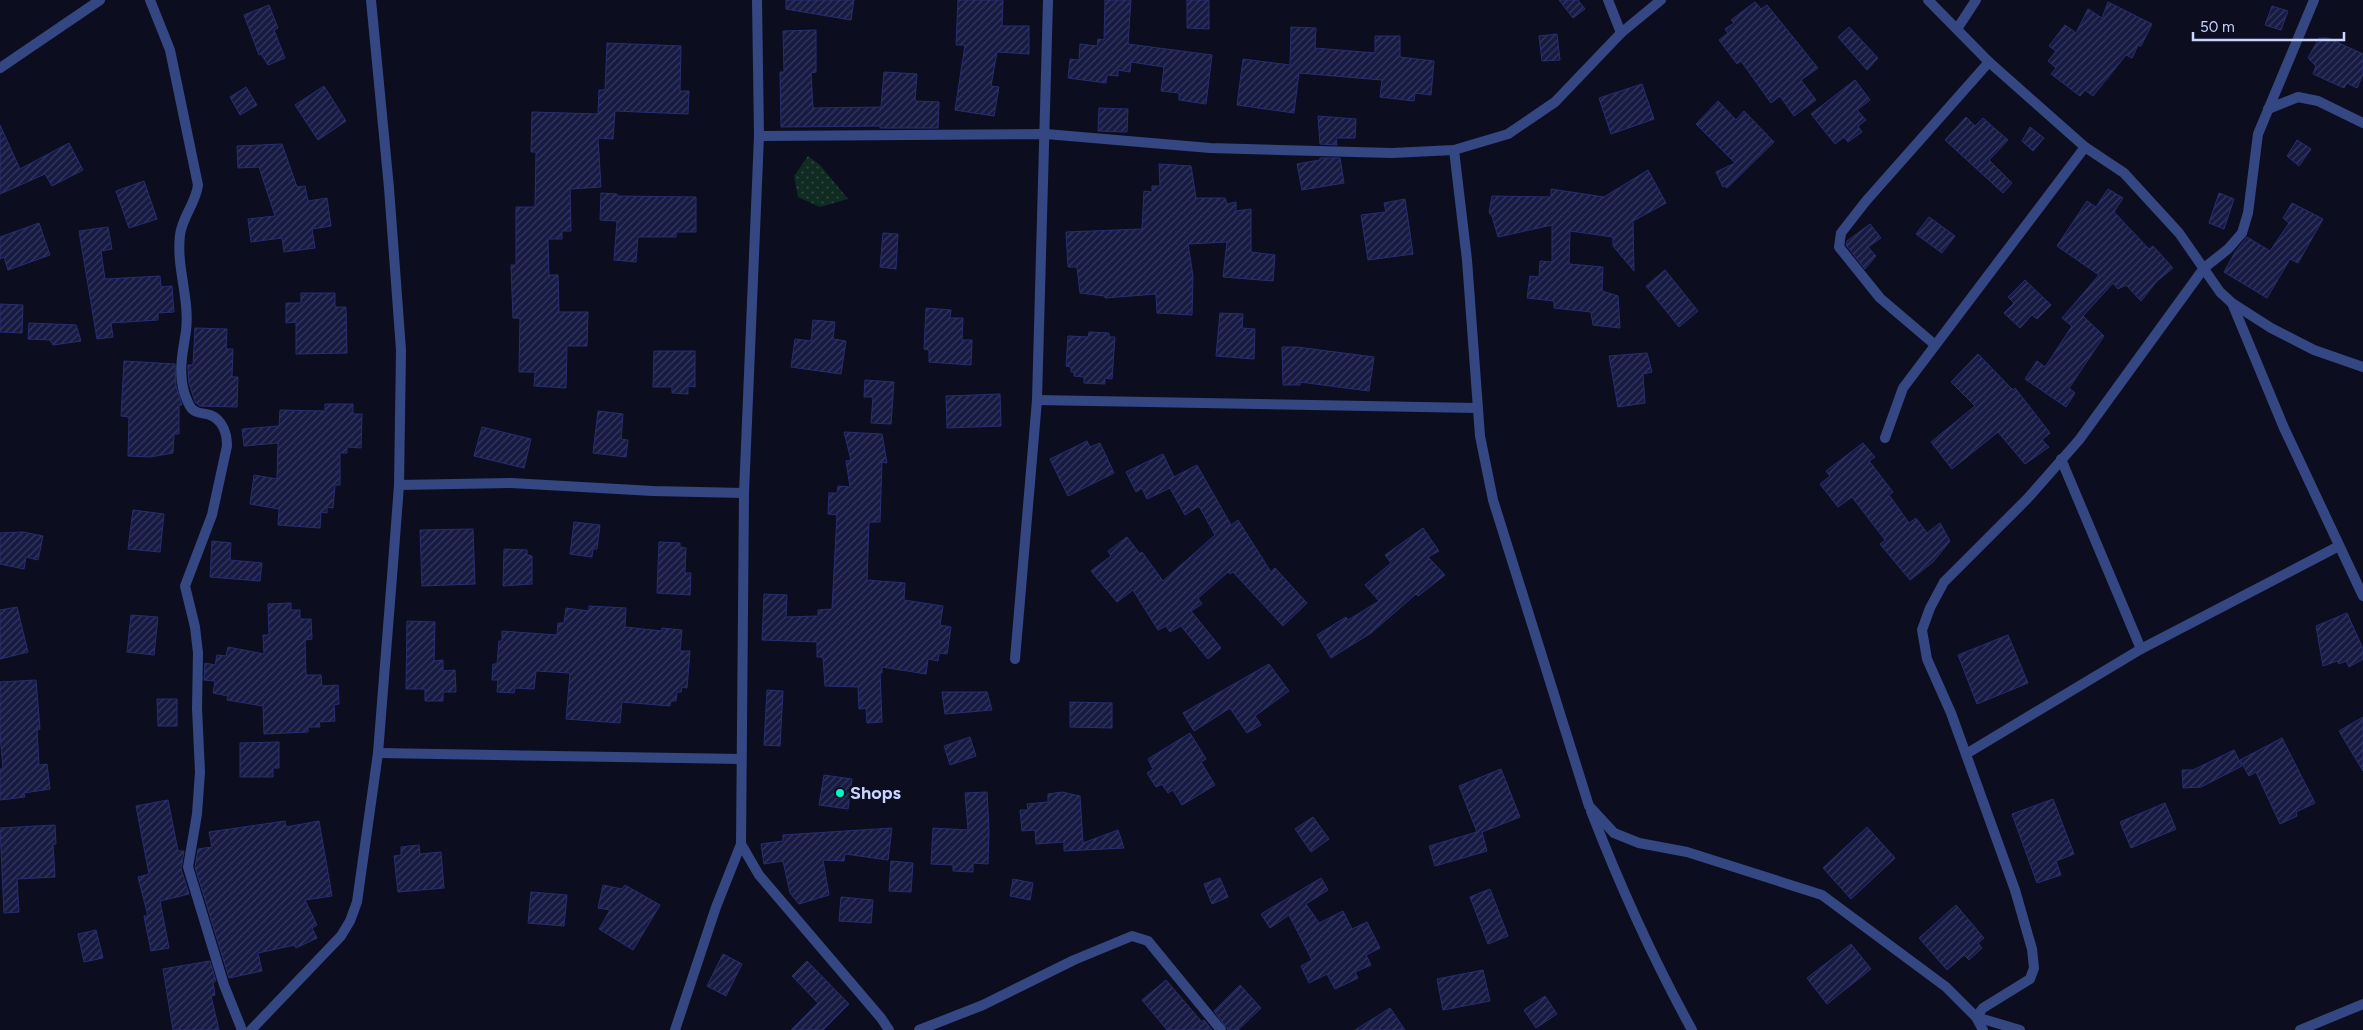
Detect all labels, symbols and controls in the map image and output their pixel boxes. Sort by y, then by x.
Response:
scale bar [2193,10,2344,42]
text: 50 m [2200,18,2235,36]
place label: Shops [850,782,901,804]
marker: Shops [834,787,846,799]

